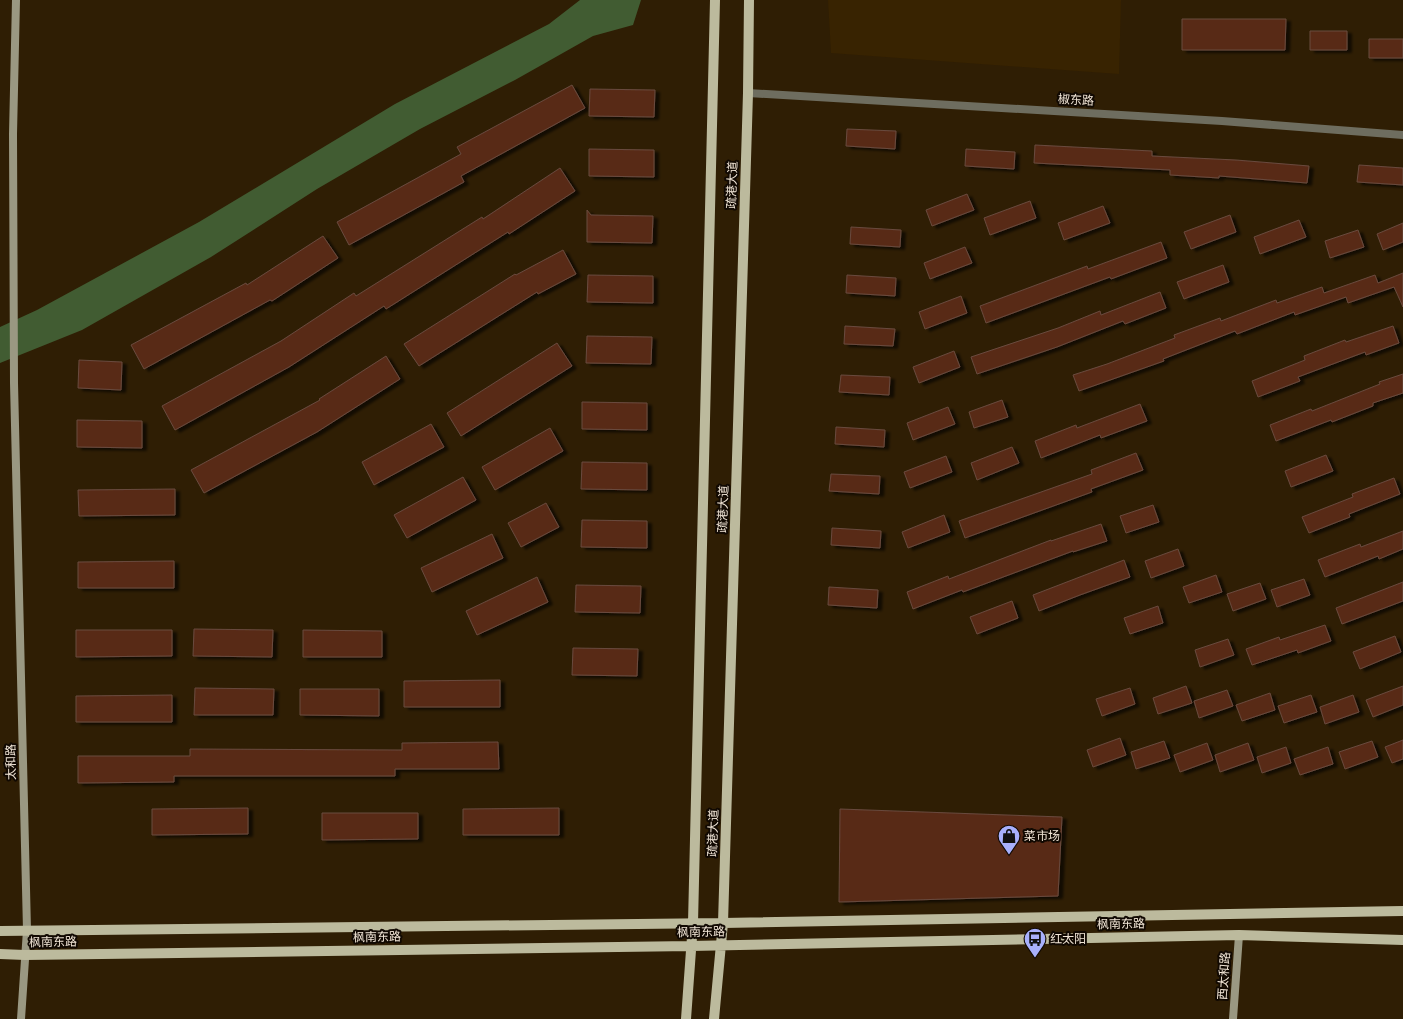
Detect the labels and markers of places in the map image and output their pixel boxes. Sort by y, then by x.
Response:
shop icon: 菜市场 [996,823,1022,856]
place label: 菜市场 [1024,829,1060,843]
bus stop icon: 红太阳 [1022,926,1048,959]
place label: 红太阳 [1050,932,1086,946]

